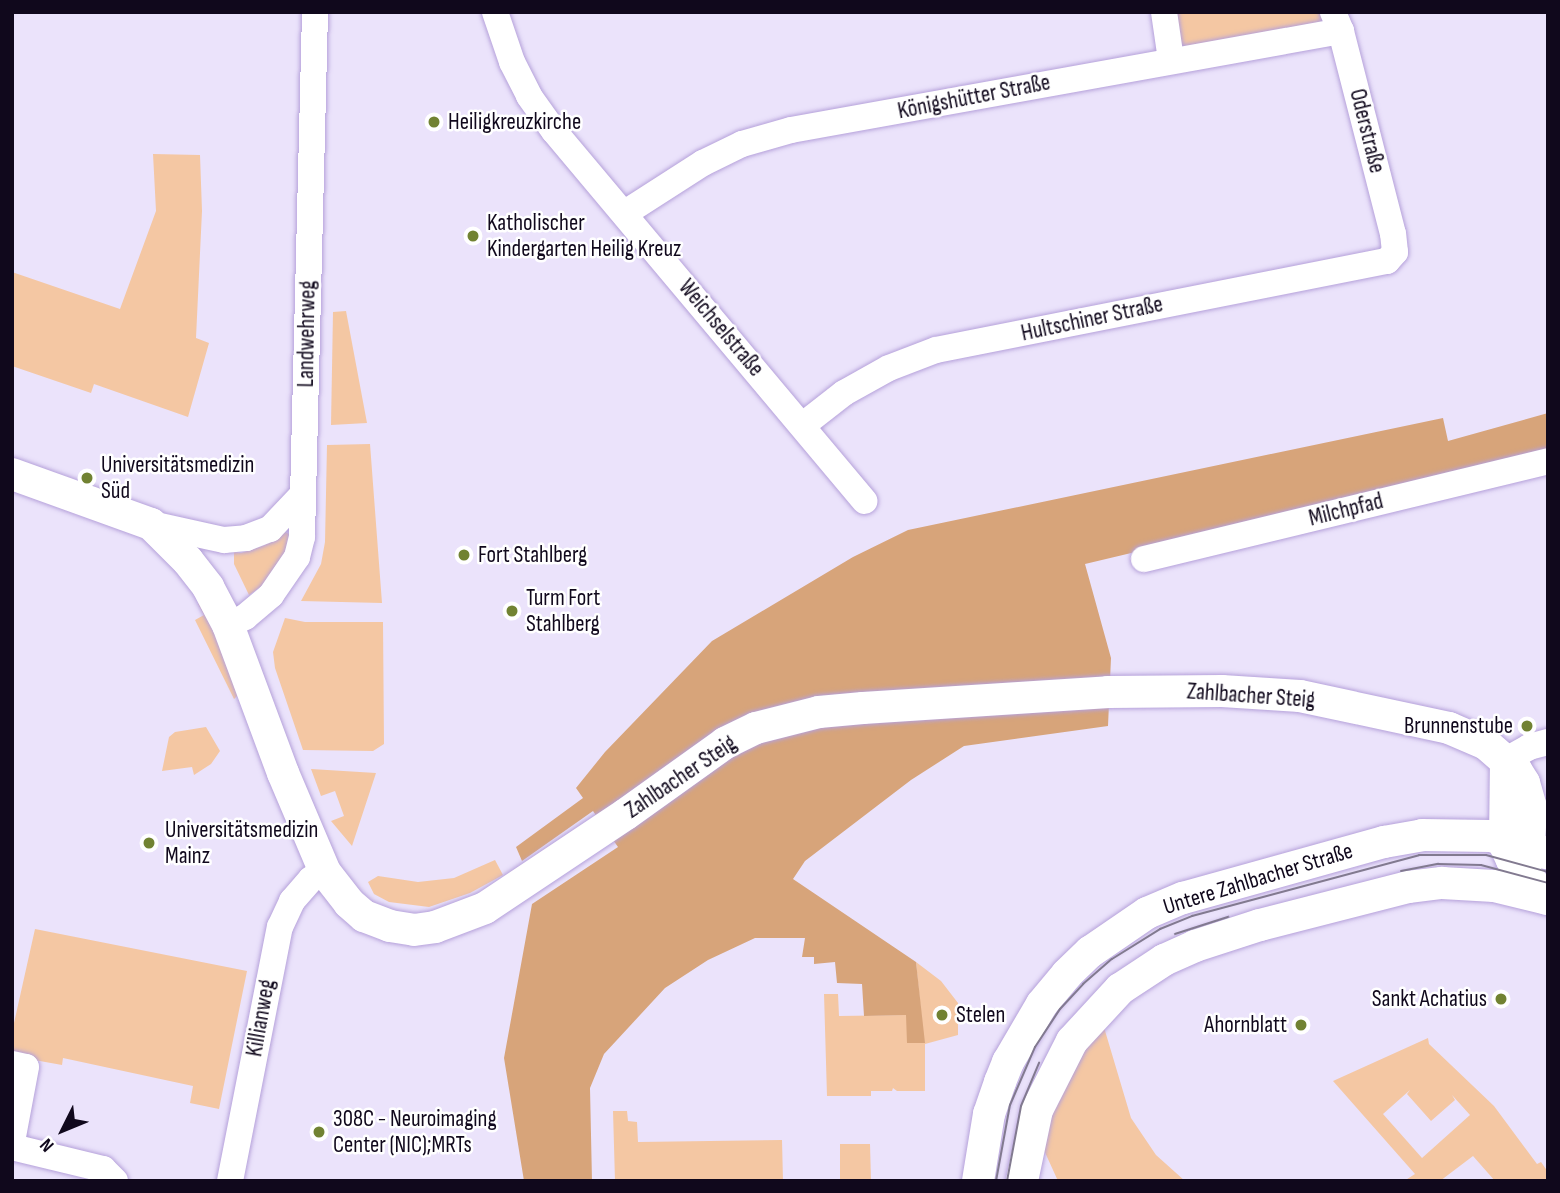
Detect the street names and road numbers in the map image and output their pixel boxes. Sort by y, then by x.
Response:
street label: Königshütter Straße [895,69,1053,125]
street label: Oderstraße [1343,86,1391,176]
street label: Weichselstraße [672,274,770,382]
street label: Landwehrweg [292,280,322,388]
street label: Hultschiner Straße [1019,291,1165,347]
street label: Milchpfad [1306,487,1386,533]
street label: Zahlbacher Steig [1186,678,1316,714]
street label: Zahlbacher Steig [620,730,742,824]
street label: Untere Zahlbacher Straße [1160,837,1356,921]
street label: Killianweg [241,977,281,1059]

